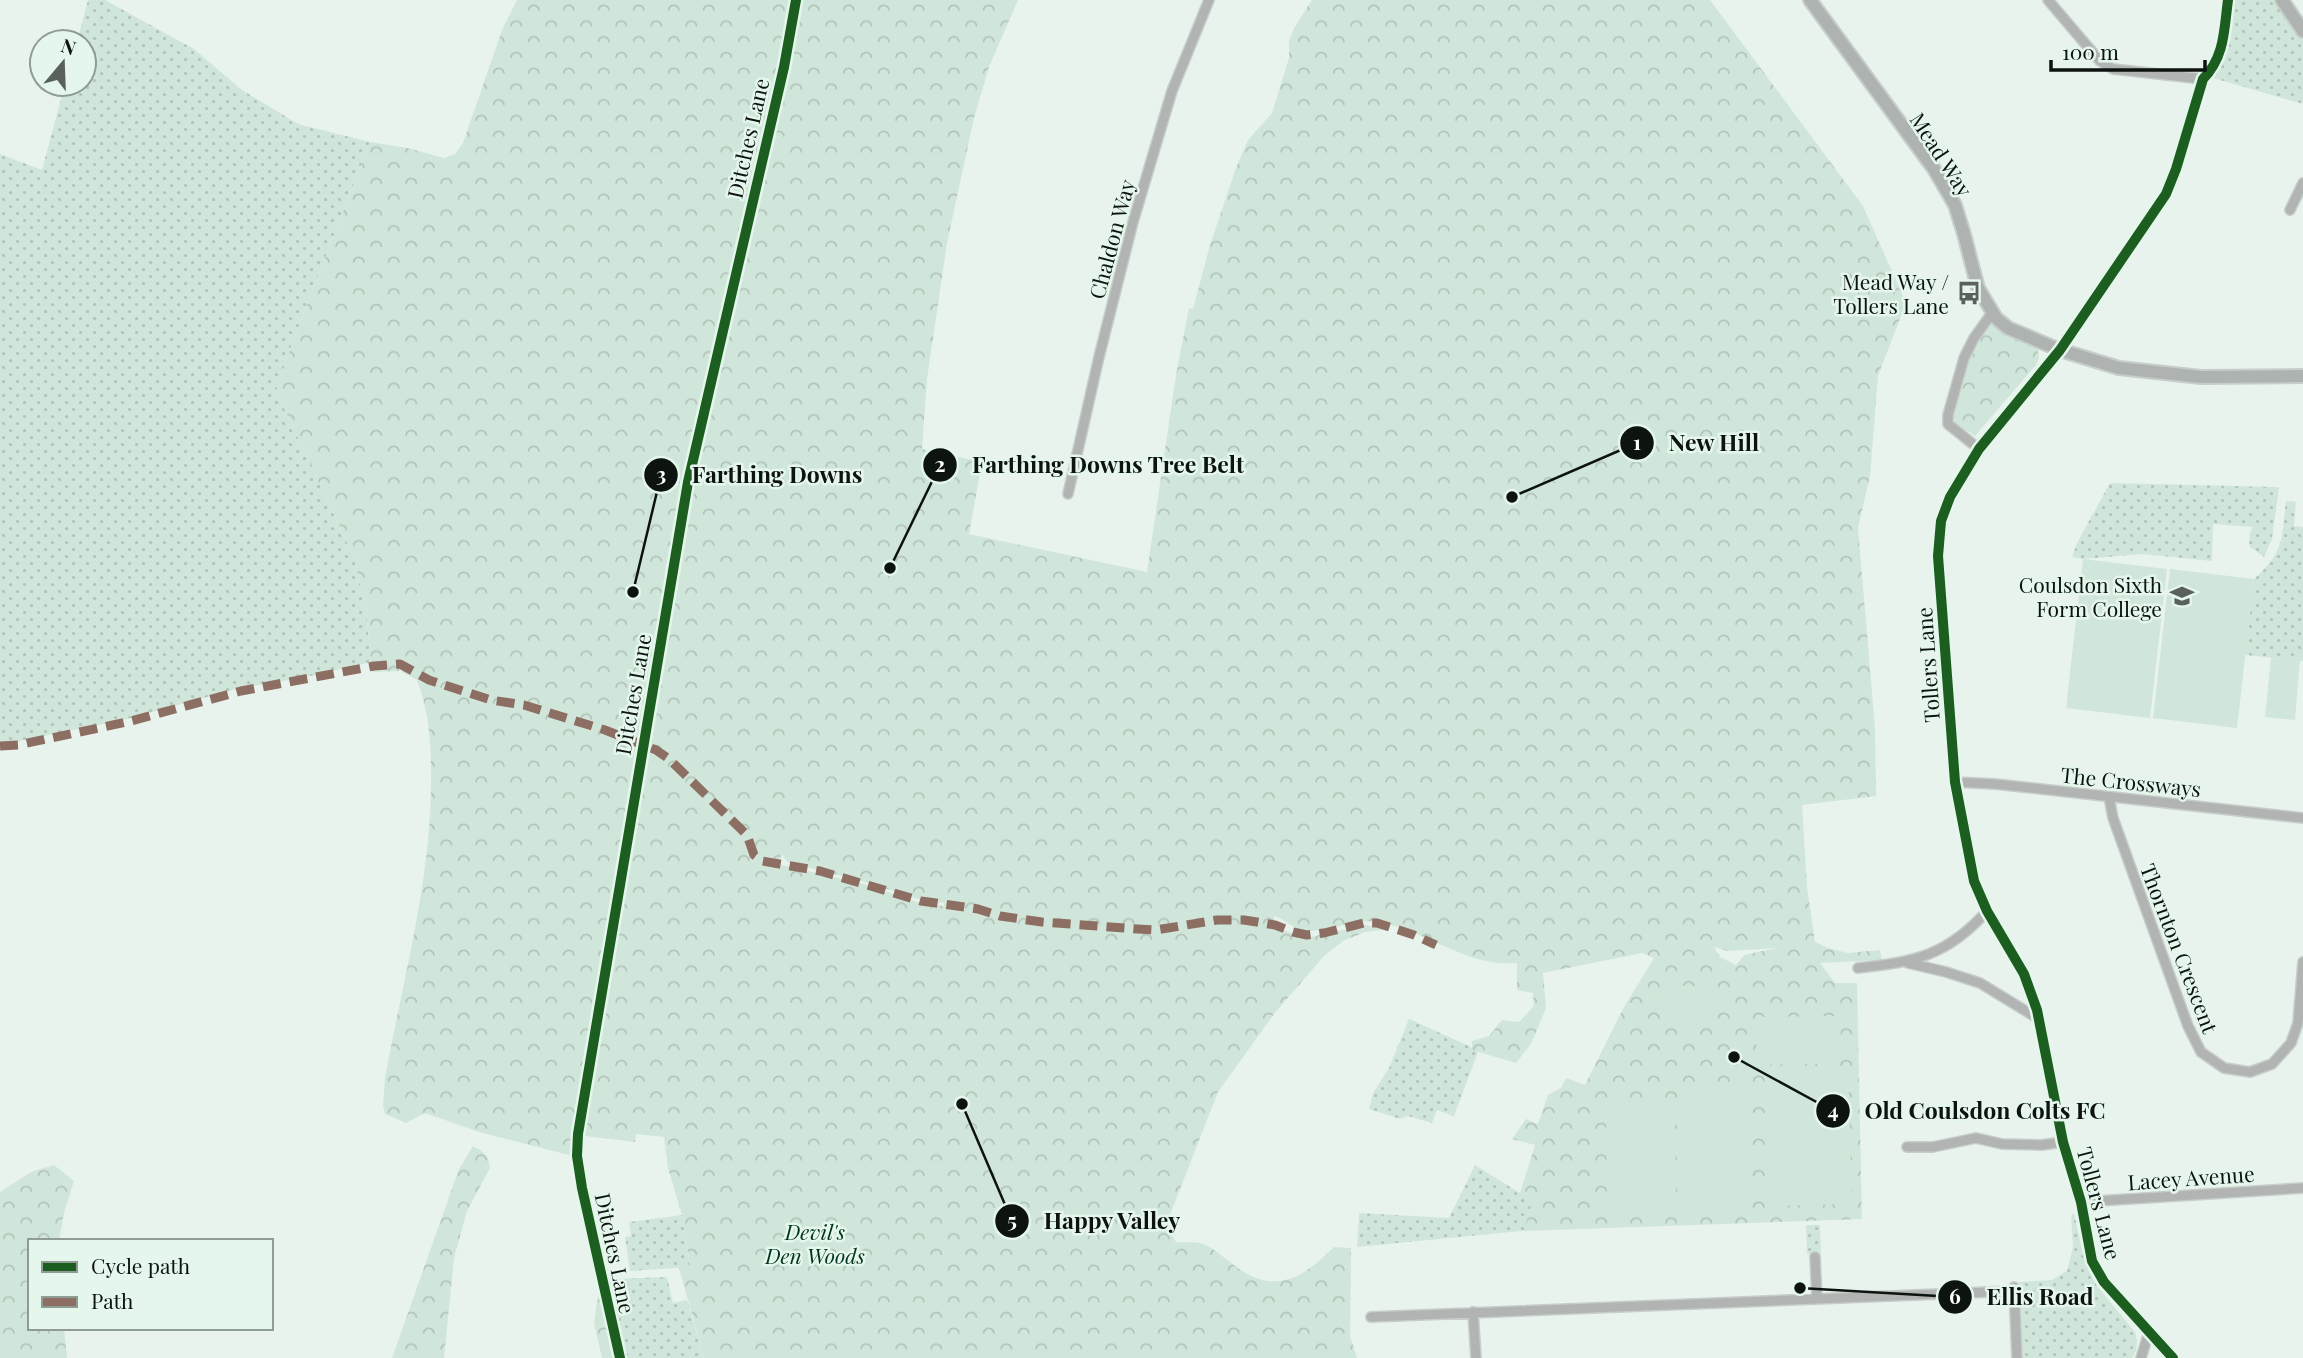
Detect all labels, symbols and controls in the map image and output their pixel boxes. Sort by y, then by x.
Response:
north arrow [28,28,98,98]
scale bar [2051,28,2205,72]
text: N [58,31,80,61]
text: 100 m [2062,37,2119,65]
street label: Ditches Lane [720,75,774,201]
street label: Mead Way [1904,107,1980,202]
street label: Chaldon Way [1082,176,1141,302]
place label: Mead Way / Tollers Lane [1833,267,1949,319]
bus stop icon: Mead Way / Tollers Lane [1955,279,1983,307]
callout: New Hill [1619,421,1773,465]
text: New Hill [1669,426,1759,457]
text: 1 [1633,427,1641,455]
callout: Farthing Downs Tree Belt [923,443,1259,487]
text: Farthing Downs Tree Belt [972,448,1245,479]
text: 2 [935,449,946,477]
callout: Farthing Downs [643,453,877,497]
text: Farthing Downs [692,458,862,489]
text: 3 [656,459,666,487]
place label: Coulsdon Sixth Form College [2019,570,2163,622]
school or university icon: Coulsdon Sixth Form College [2168,582,2196,610]
street label: Tollers Lane [1909,606,1945,724]
street label: Ditches Lane [608,631,656,757]
street label: The Crossways [2059,760,2203,802]
street label: Thornton Crescent [2135,859,2225,1037]
callout: Old Coulsdon Colts FC [1815,1089,2119,1133]
text: Old Coulsdon Colts FC [1864,1094,2106,1125]
text: 4 [1827,1095,1839,1123]
street label: Tollers Lane [2071,1143,2129,1263]
street label: Lacey Avenue [2127,1159,2255,1195]
street label: Ditches Lane [590,1190,642,1316]
callout: Happy Valley [994,1199,1195,1243]
text: Happy Valley [1044,1204,1180,1235]
text: 5 [1007,1205,1017,1233]
park label: Devil's Den Woods [764,1217,865,1269]
legend [28,1239,273,1330]
text: Cycle path [91,1251,191,1279]
callout: Ellis Road [1938,1275,2108,1319]
text: Ellis Road [1987,1280,2094,1311]
text: 6 [1949,1281,1961,1309]
text: Path [91,1286,134,1314]

